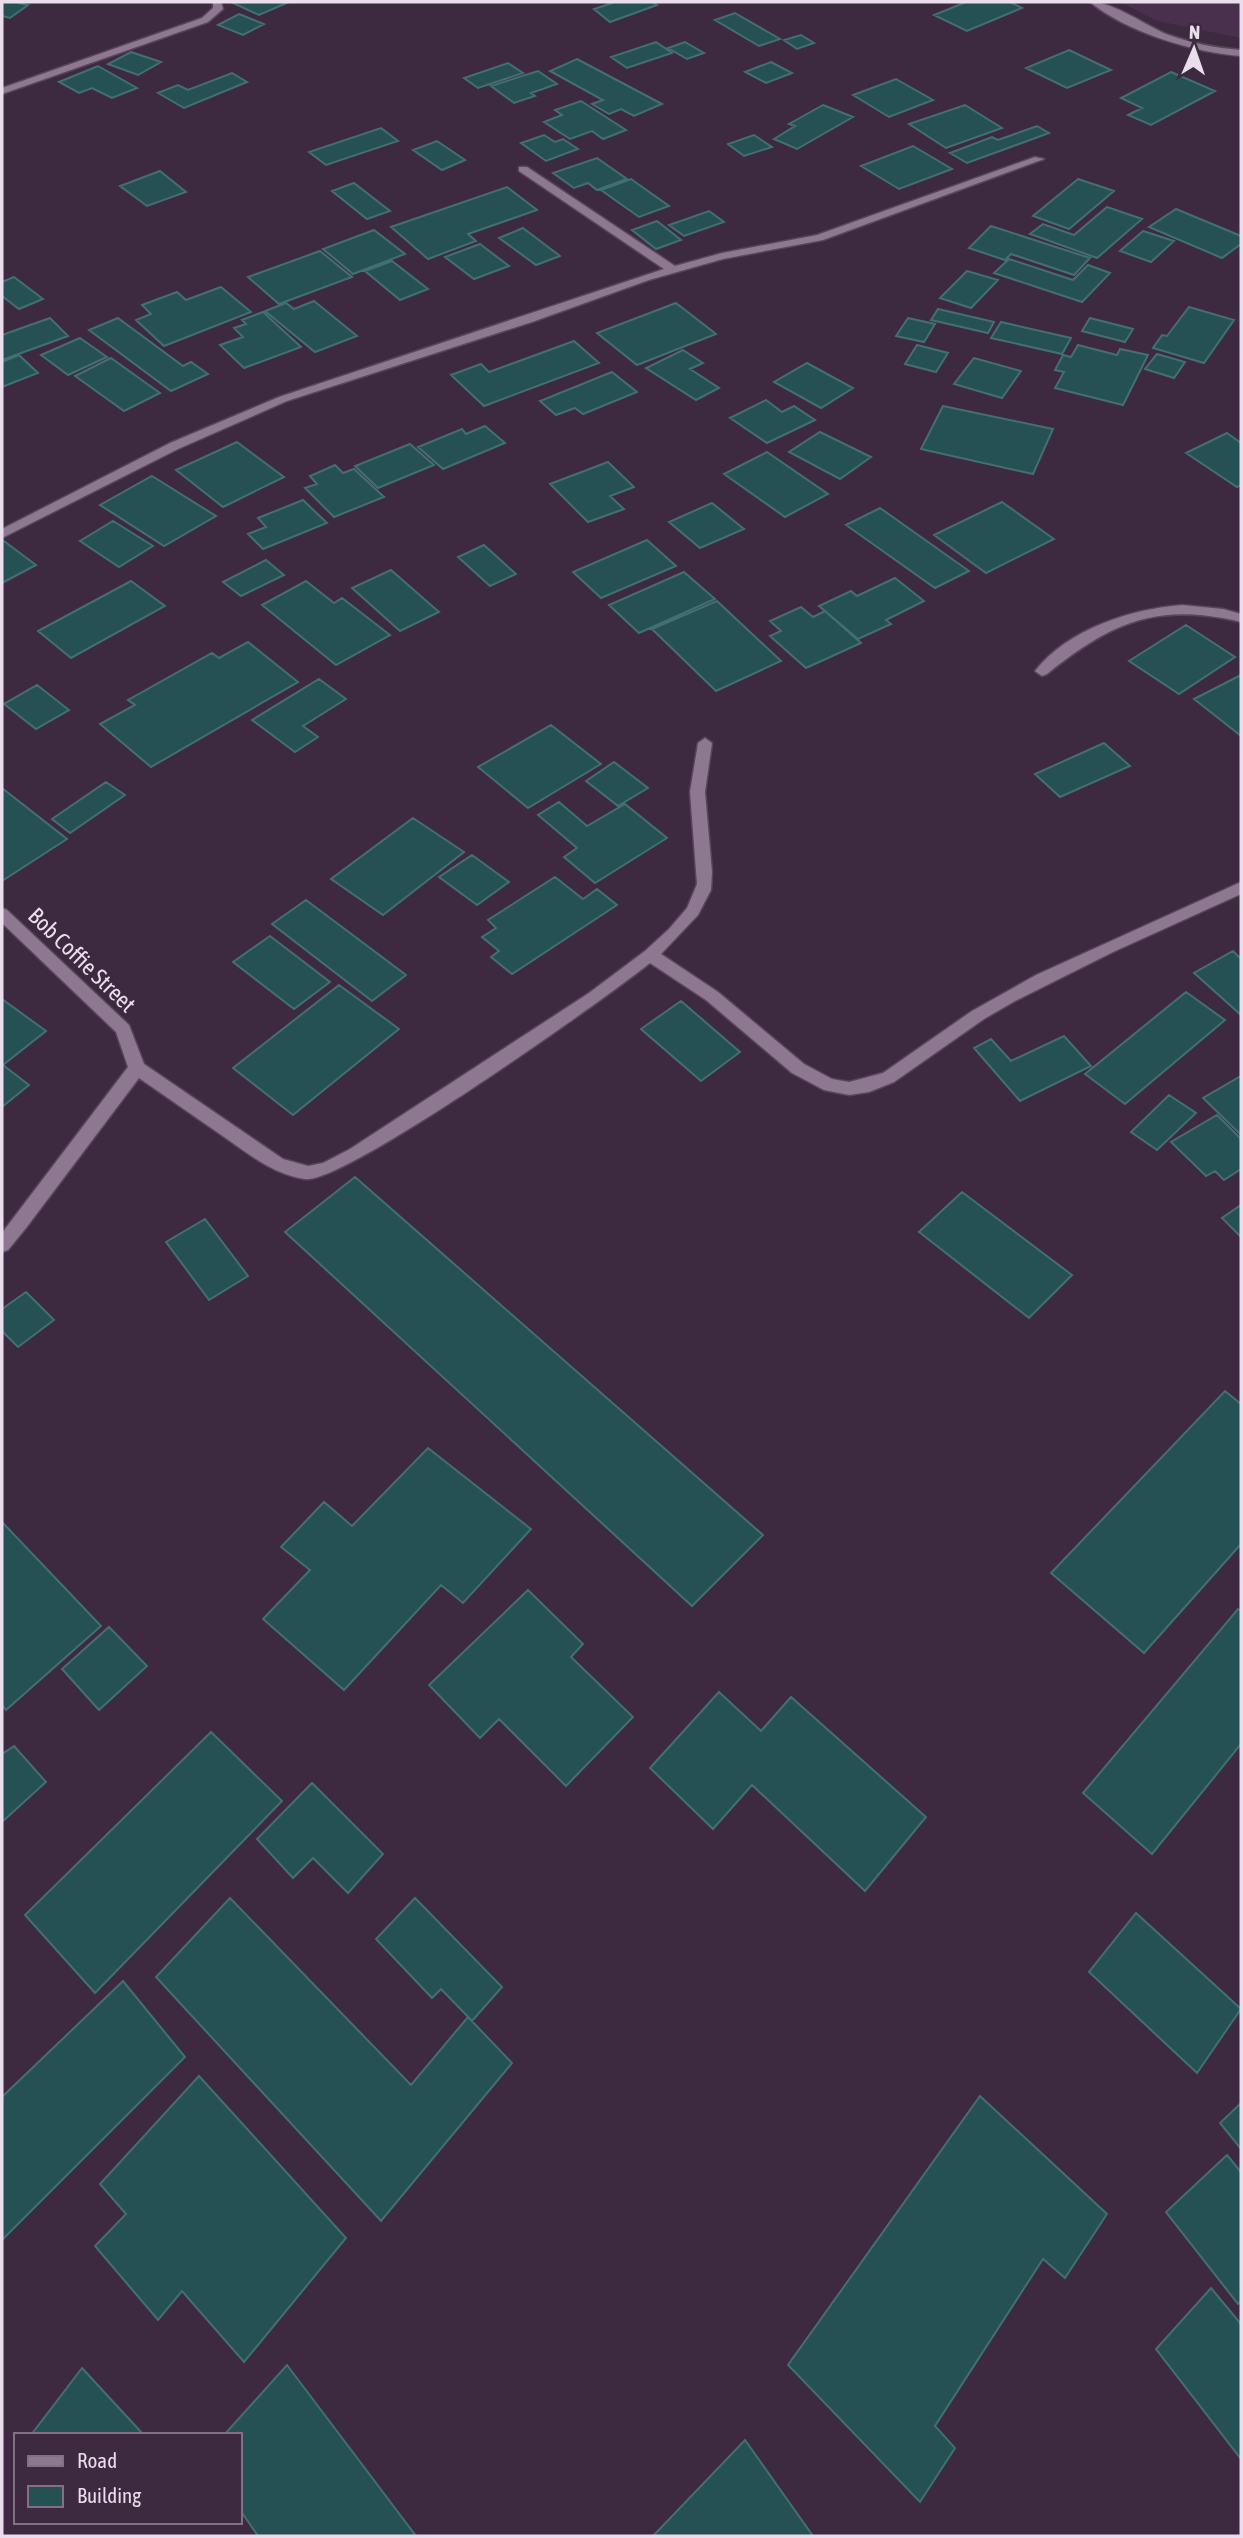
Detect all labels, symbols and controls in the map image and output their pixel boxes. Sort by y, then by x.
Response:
north arrow [1159,14,1229,84]
text: N [1189,21,1201,43]
street label: Bob Coffie Street [23,902,141,1018]
legend [14,2433,242,2524]
text: Road [77,2448,117,2472]
text: Building [77,2483,141,2507]

